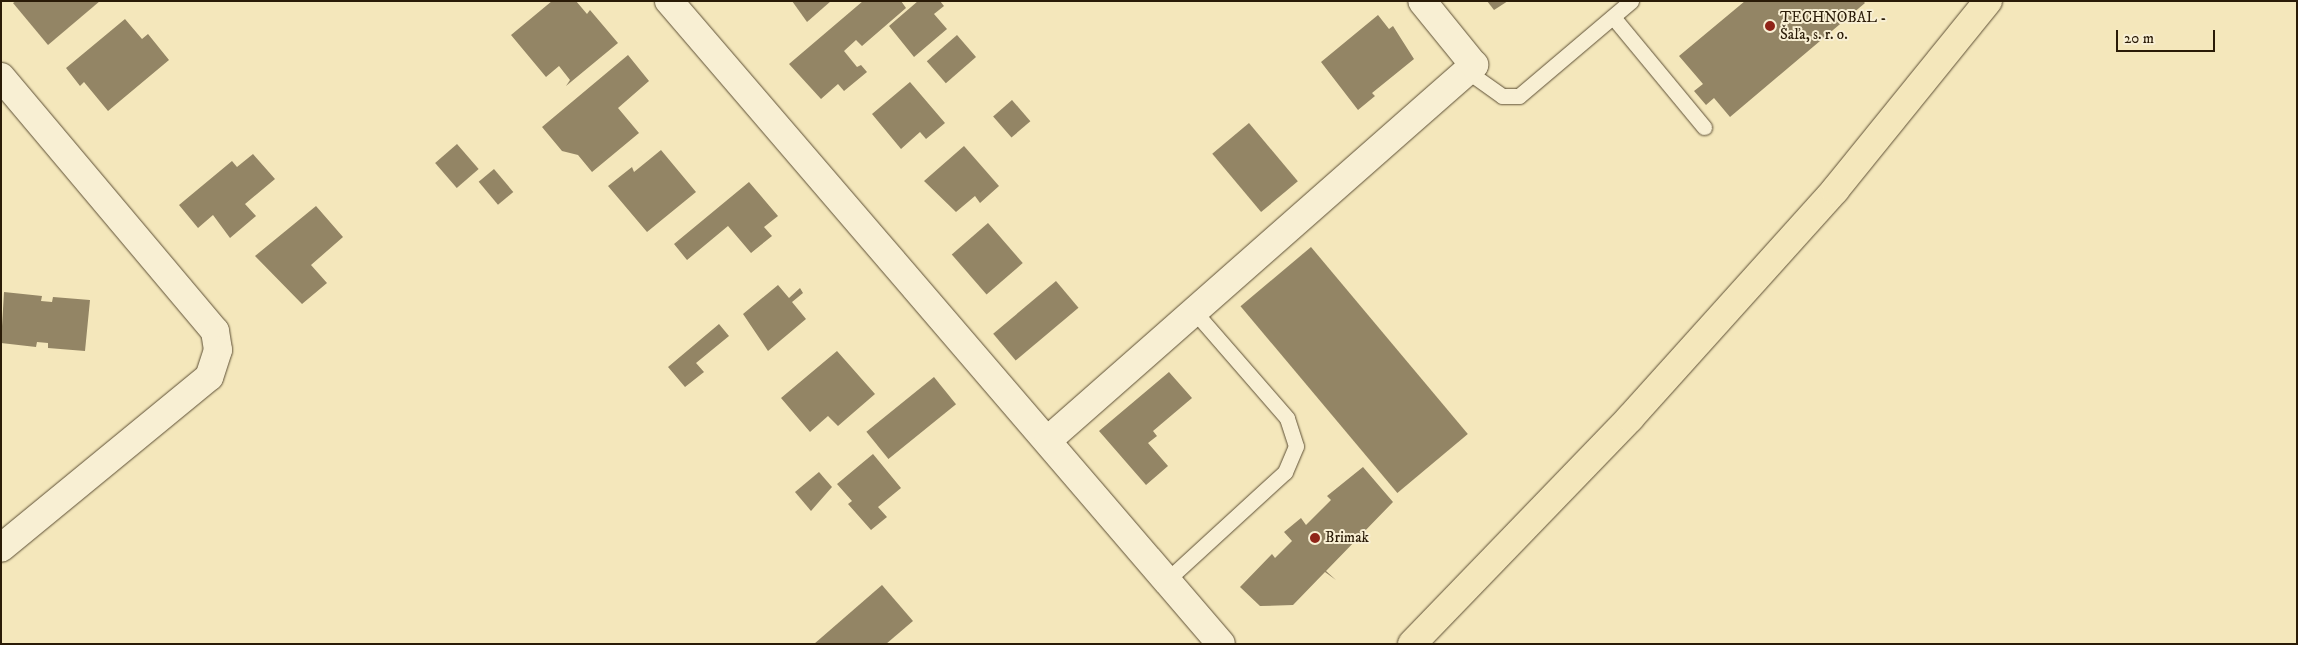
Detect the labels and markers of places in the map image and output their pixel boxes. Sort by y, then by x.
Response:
place label: TECHNOBAL - Šaľa, s. r. o. [1780,8,1886,43]
marker: TECHNOBAL - Šaľa, s. r. o. [1764,20,1776,32]
place label: Brimak [1325,529,1369,547]
marker: Brimak [1309,532,1321,544]

